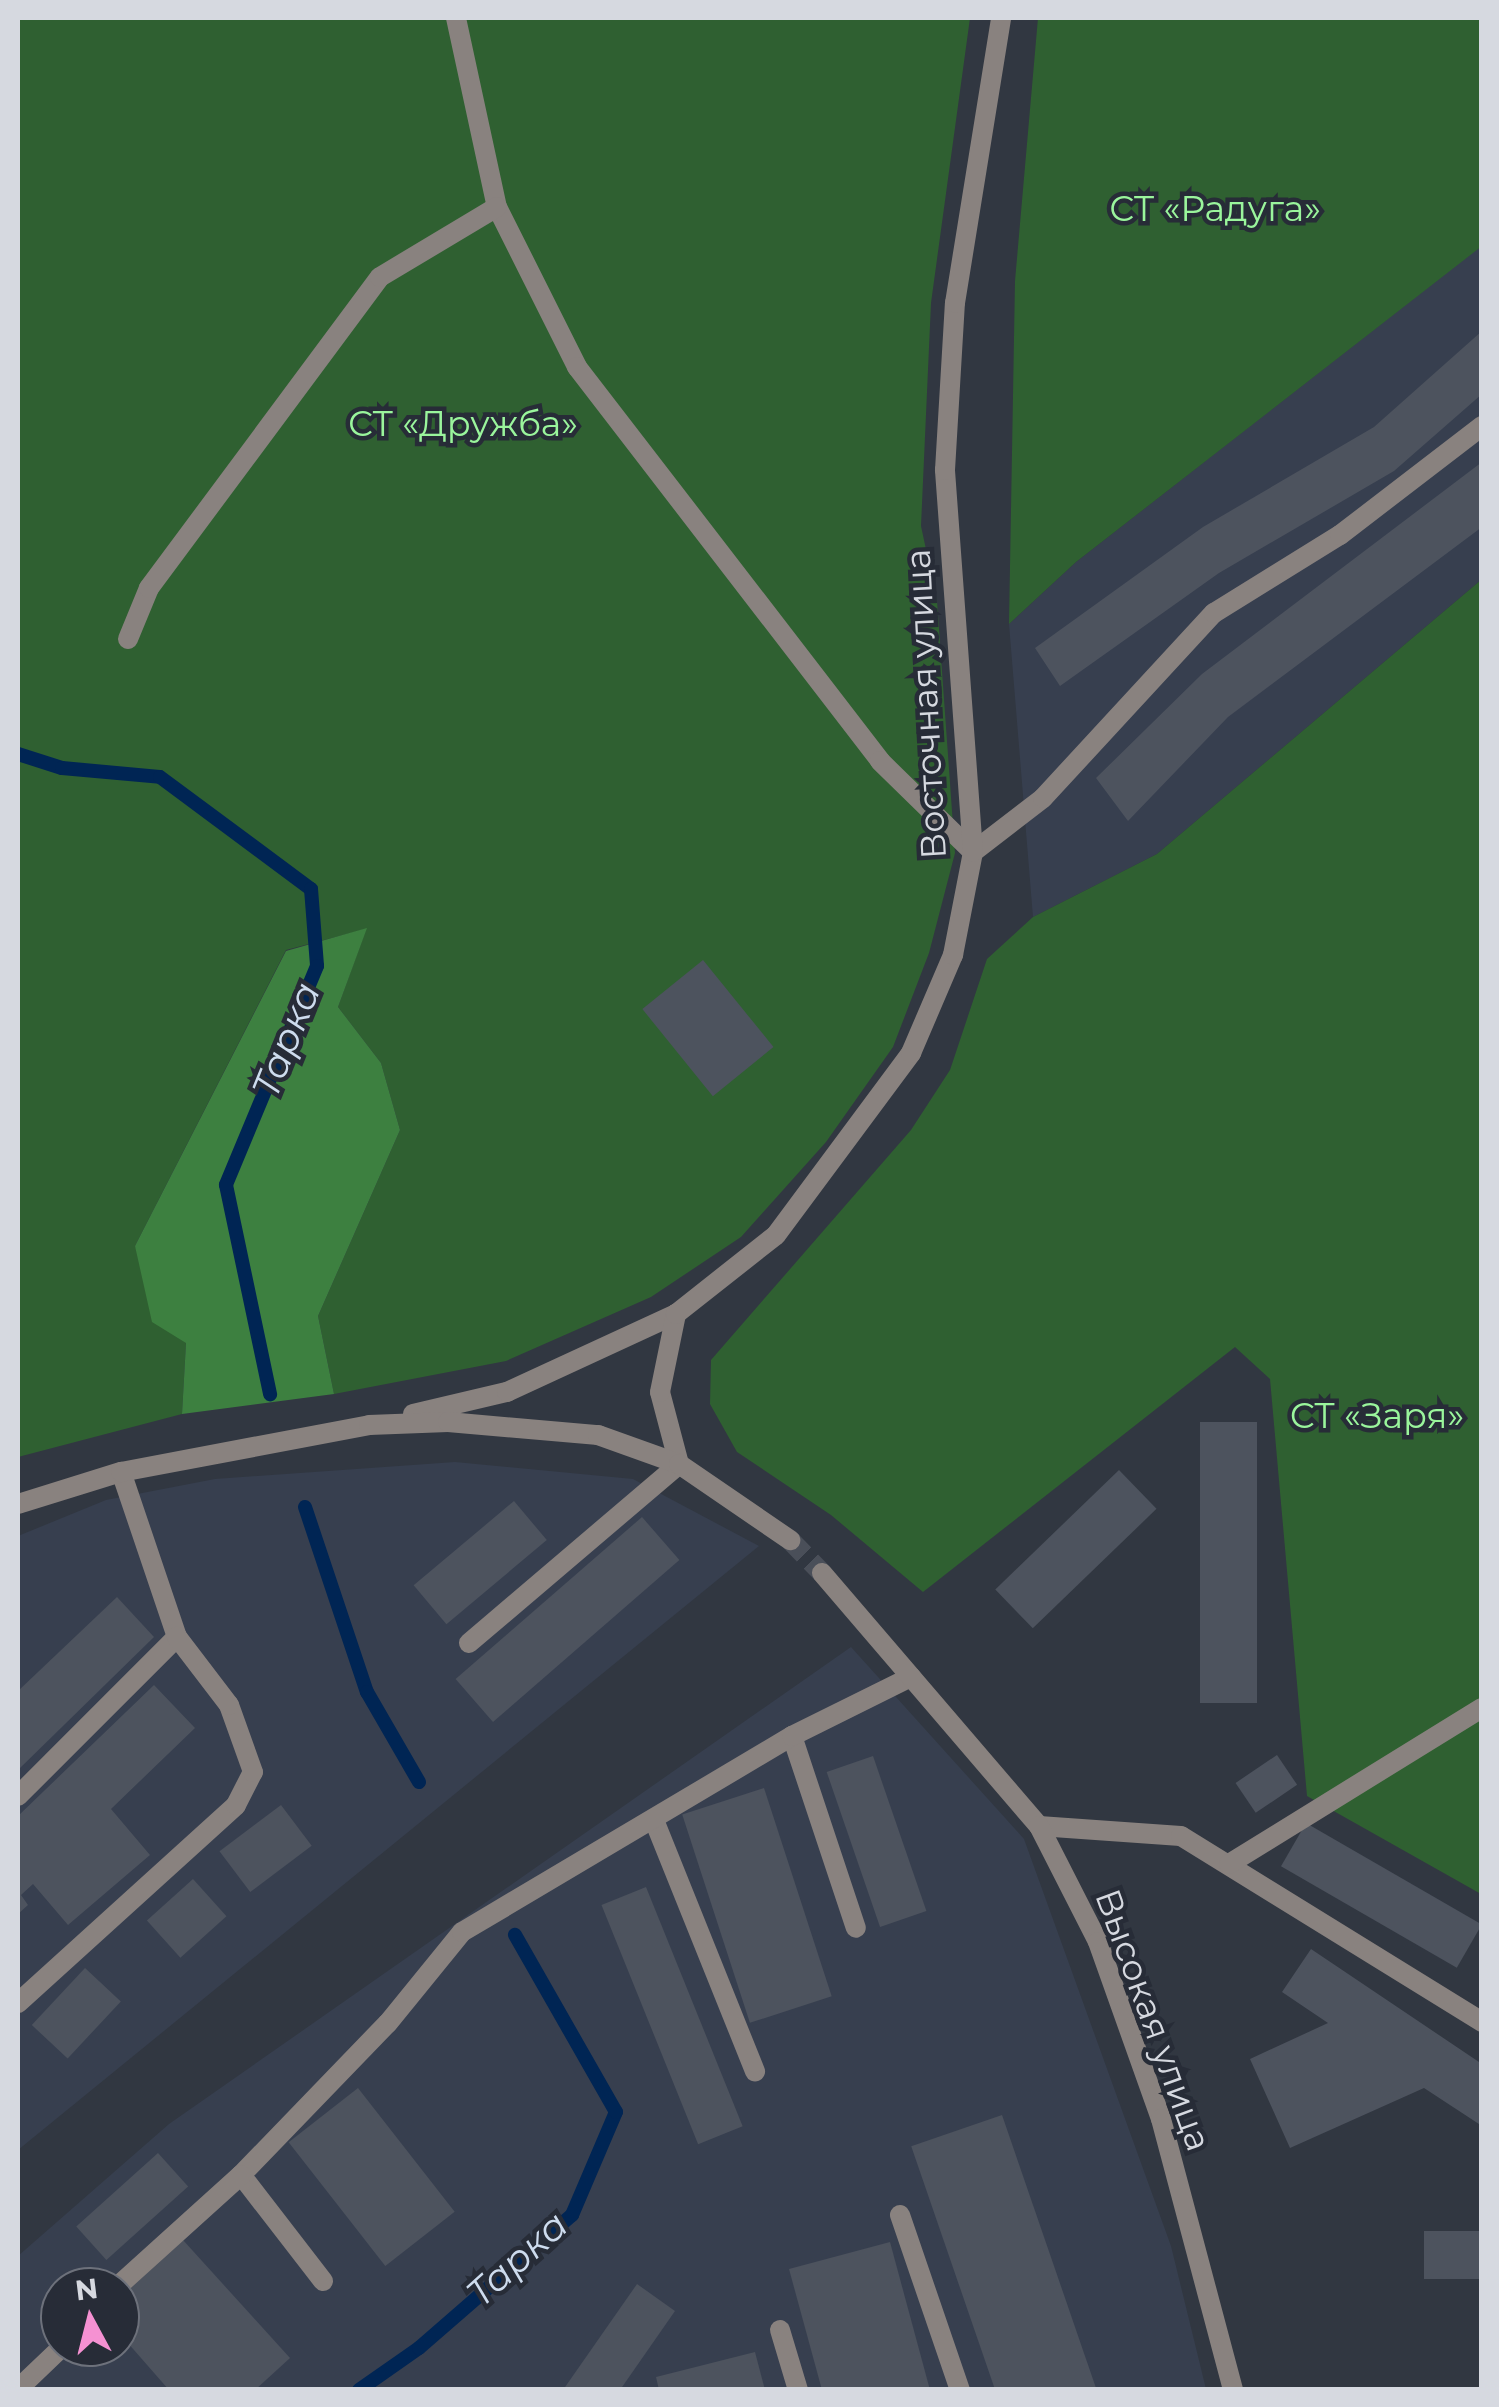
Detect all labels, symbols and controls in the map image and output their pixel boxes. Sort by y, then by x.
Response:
park label: СТ «Радуга» [1109,188,1321,230]
park label: СТ «Дружба» [348,403,578,445]
street label: Восточная улица [897,548,955,860]
water label: Тарка [242,976,330,1104]
park label: СТ «Заря» [1290,1395,1464,1437]
street label: Высокая улица [1086,1883,1220,2157]
water label: Тарка [457,2202,577,2316]
north arrow [40,2267,140,2367]
text: N [73,2271,100,2307]

